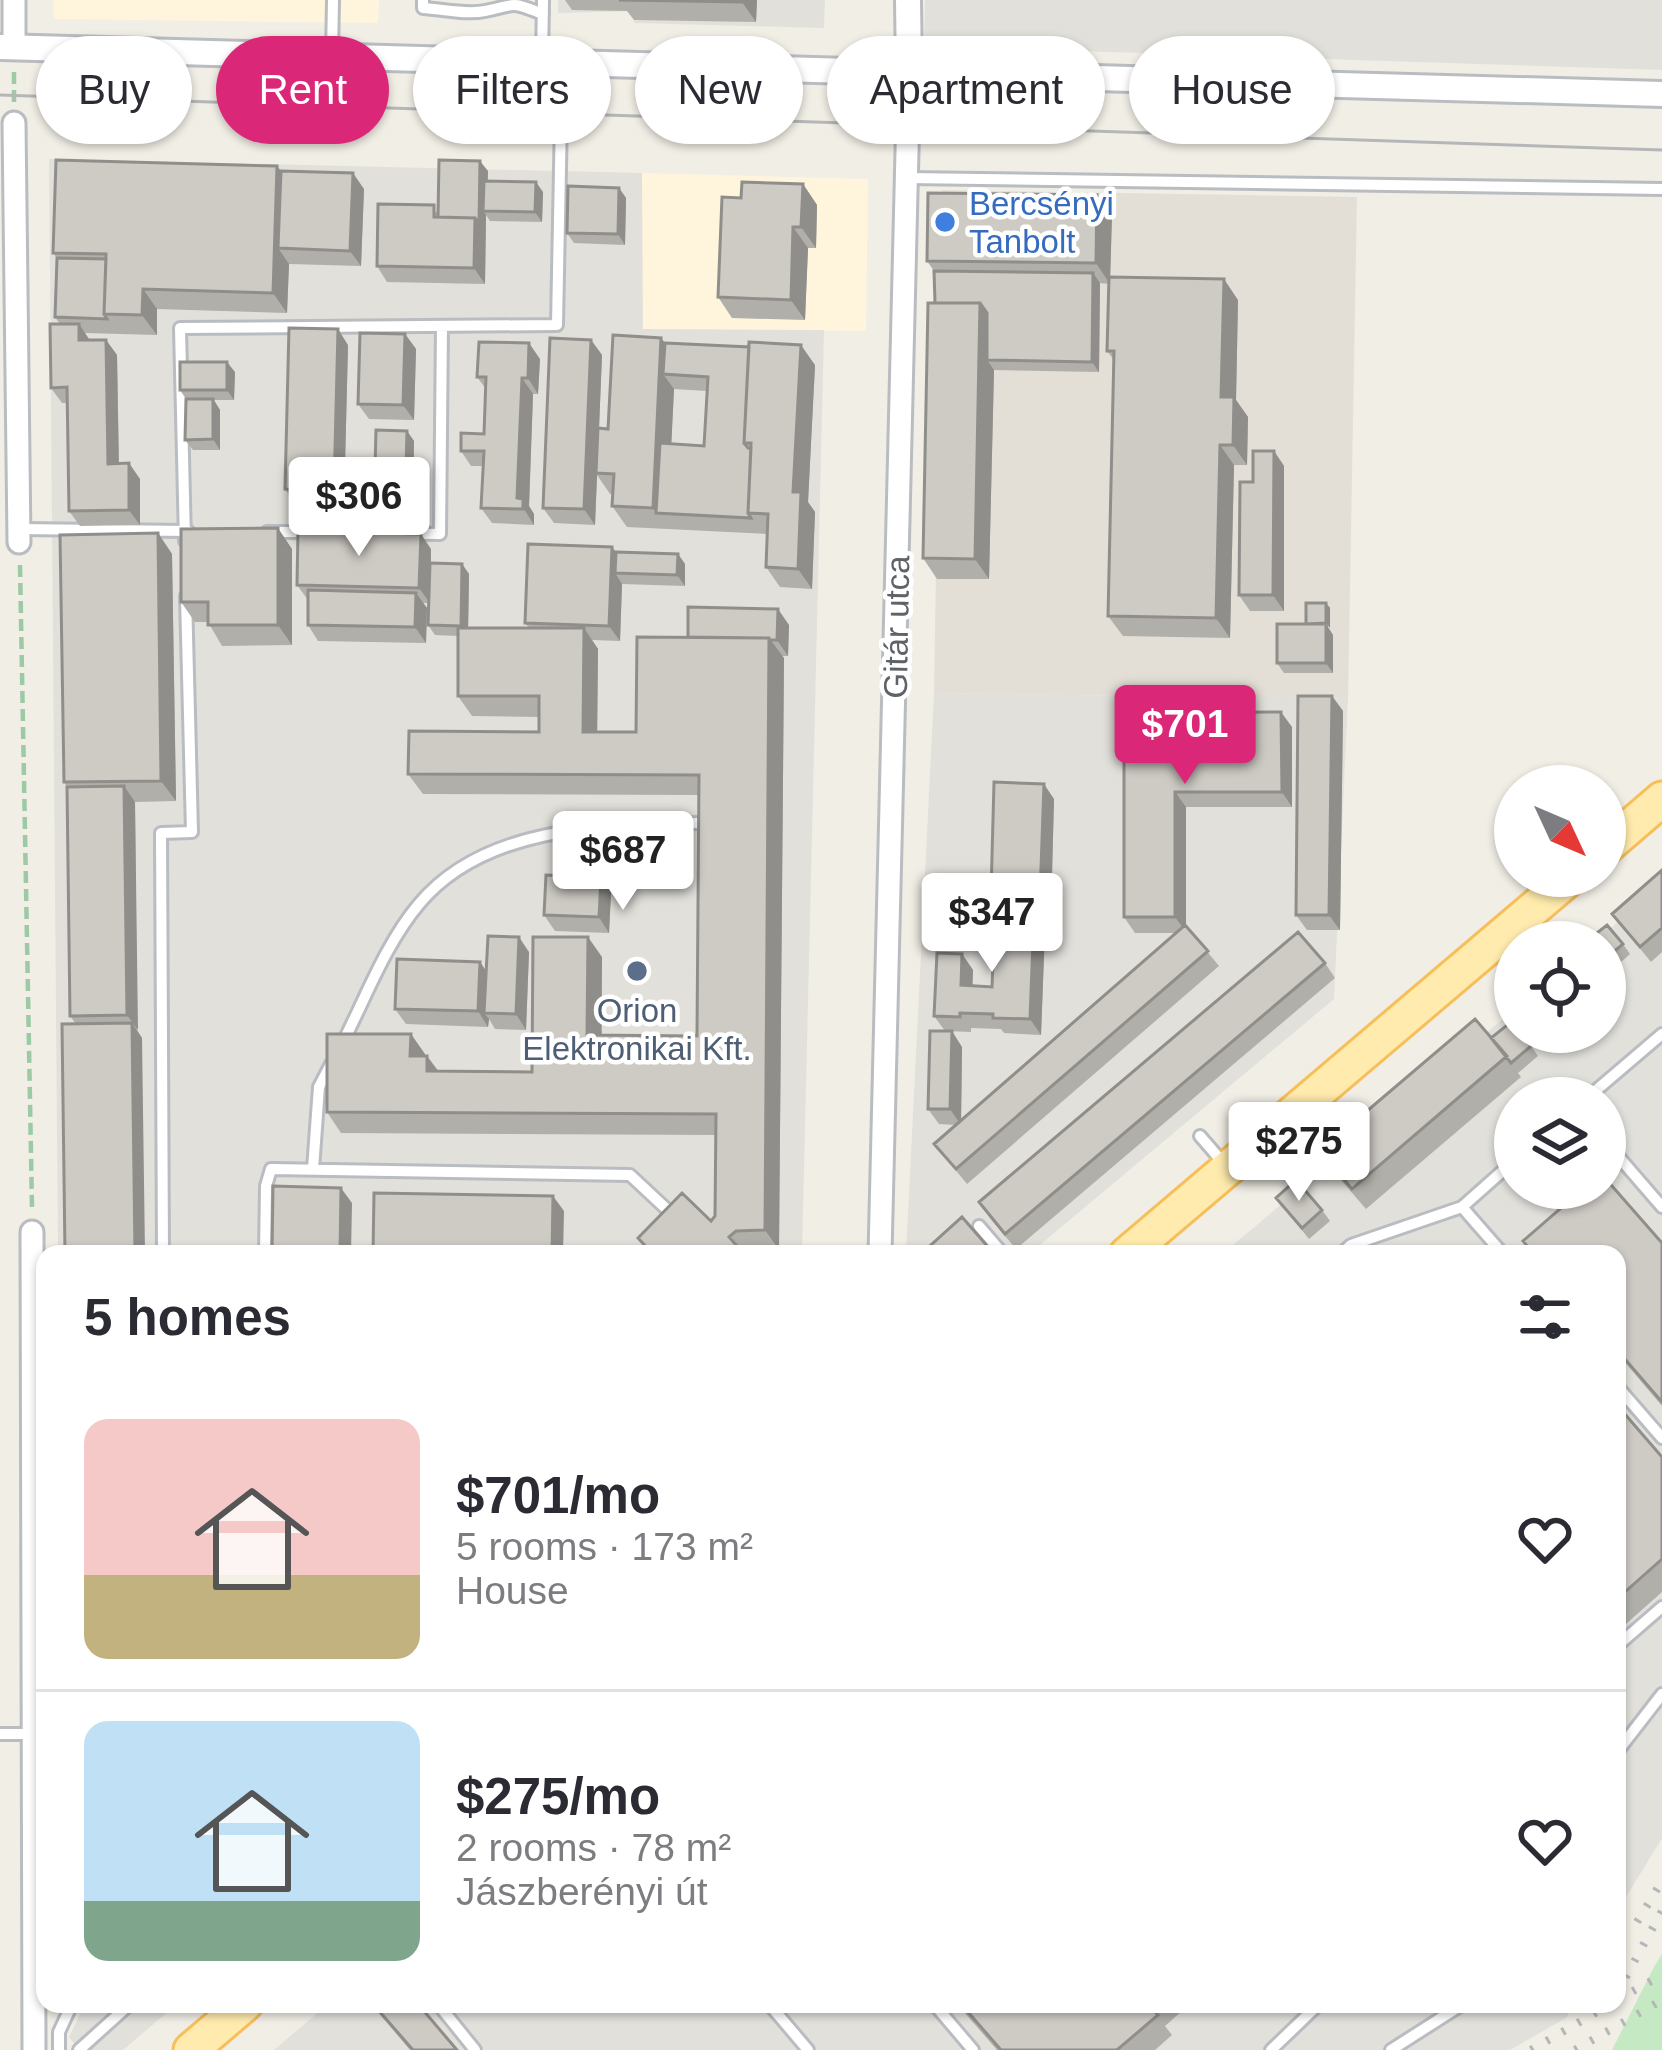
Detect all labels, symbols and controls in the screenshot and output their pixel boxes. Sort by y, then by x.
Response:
chip: Buy [36,36,192,144]
chip: Rent [216,36,389,144]
chip: Filters [413,36,611,144]
chip: New [635,36,803,144]
chip: Apartment [827,36,1105,144]
chip: House [1129,36,1335,144]
place label: Bercsényi Tanbolt [969,185,1114,260]
marker: Bercsényi Tanbolt [932,209,958,235]
pin: $306 [288,457,430,559]
text: $306 [316,474,402,517]
street label: Gitár utca [877,555,916,699]
pin: $701 [1114,685,1256,787]
text: $701 [1142,702,1228,745]
north arrow [1494,765,1626,897]
map controls [1494,765,1626,1209]
pin: $687 [552,811,694,913]
text: $687 [580,828,666,871]
pin: $347 [921,873,1063,975]
text: $347 [949,890,1035,933]
button: locate [1494,921,1626,1053]
marker: Orion Elektronikai Kft. [624,958,650,984]
place label: Orion Elektronikai Kft. [522,992,752,1067]
button: layers [1494,1077,1626,1209]
pin: $275 [1228,1102,1370,1204]
text: $275 [1256,1119,1342,1162]
icon: filters [1512,1284,1578,1350]
text: 5 homes [84,1289,291,1346]
icon: home [180,1467,324,1611]
text: $701/mo [456,1467,660,1524]
icon: heart [1512,1506,1578,1572]
text: 5 rooms · 173 m² [456,1525,753,1568]
text: House [456,1569,569,1612]
text: $275/mo [456,1768,660,1825]
icon: home [180,1769,324,1913]
icon: heart [1512,1808,1578,1874]
text: 2 rooms · 78 m² [456,1826,731,1869]
text: Jászberényi út [456,1870,707,1913]

